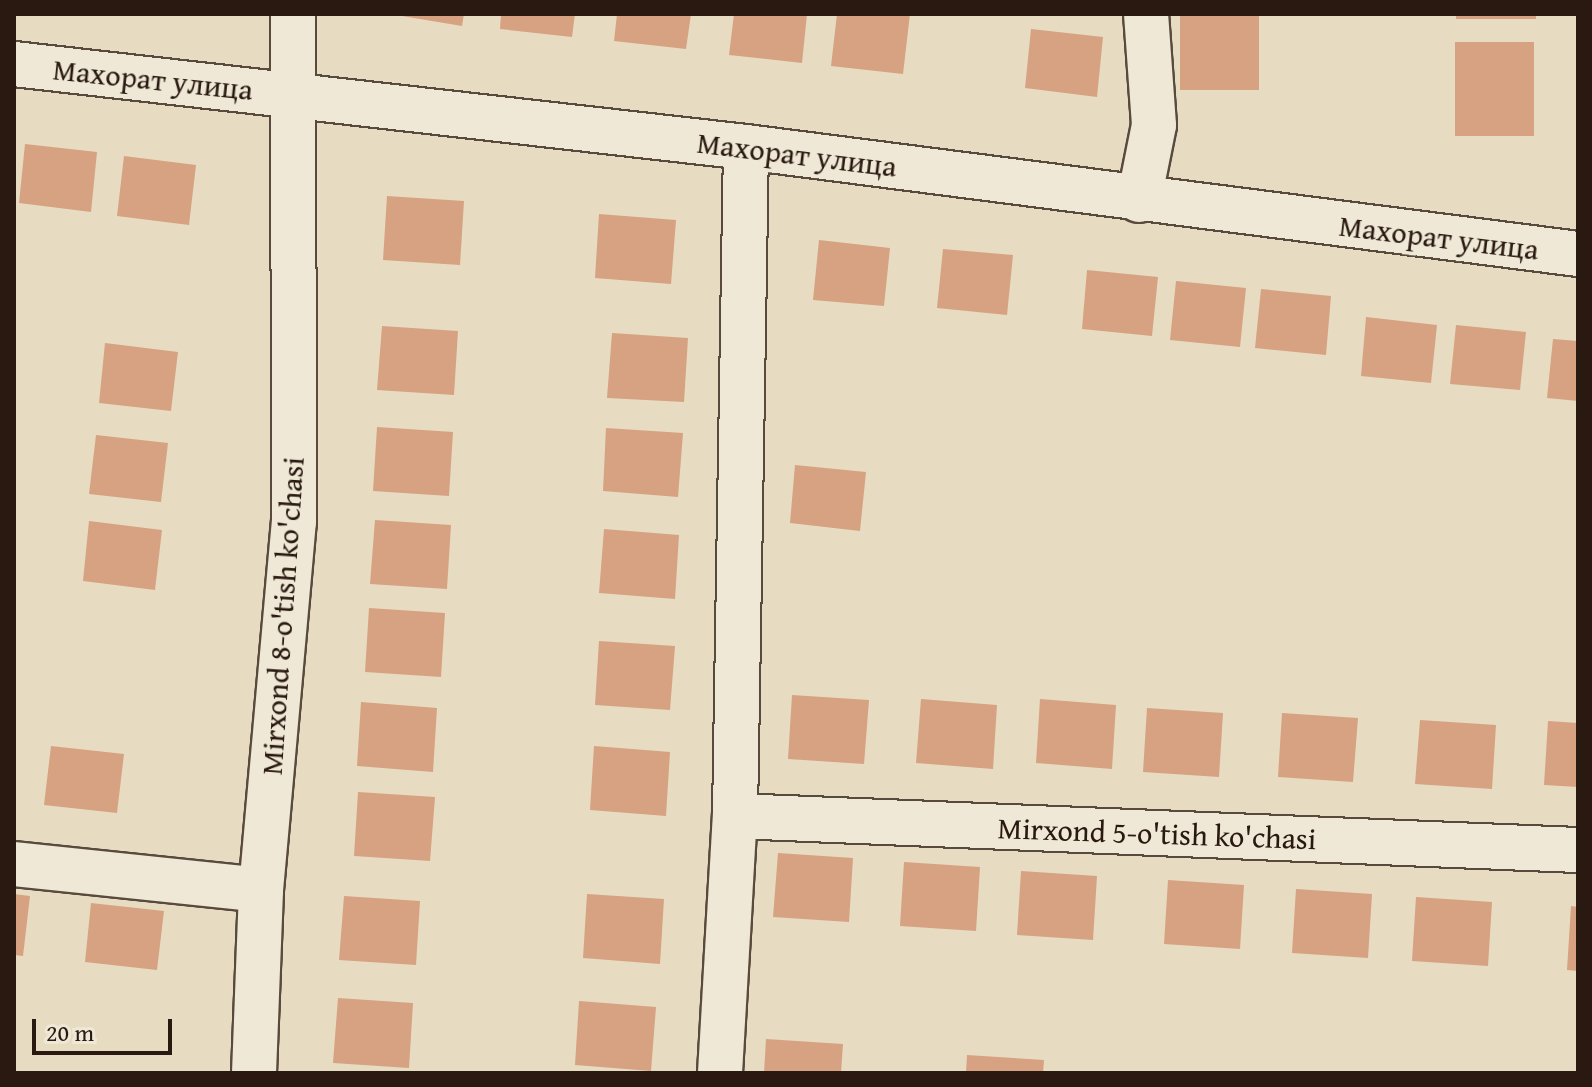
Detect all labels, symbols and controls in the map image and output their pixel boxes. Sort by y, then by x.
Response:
street label: Махорат улица [51,51,255,107]
street label: Махорат улица [695,124,899,184]
street label: Махорат улица [1337,207,1541,267]
street label: Mirxond 8-o'tish ko'chasi [253,456,311,776]
street label: Mirxond 5-o'tish ko'chasi [997,809,1317,857]
scale bar [36,1003,176,1053]
text: 20 m [46,1015,94,1050]

